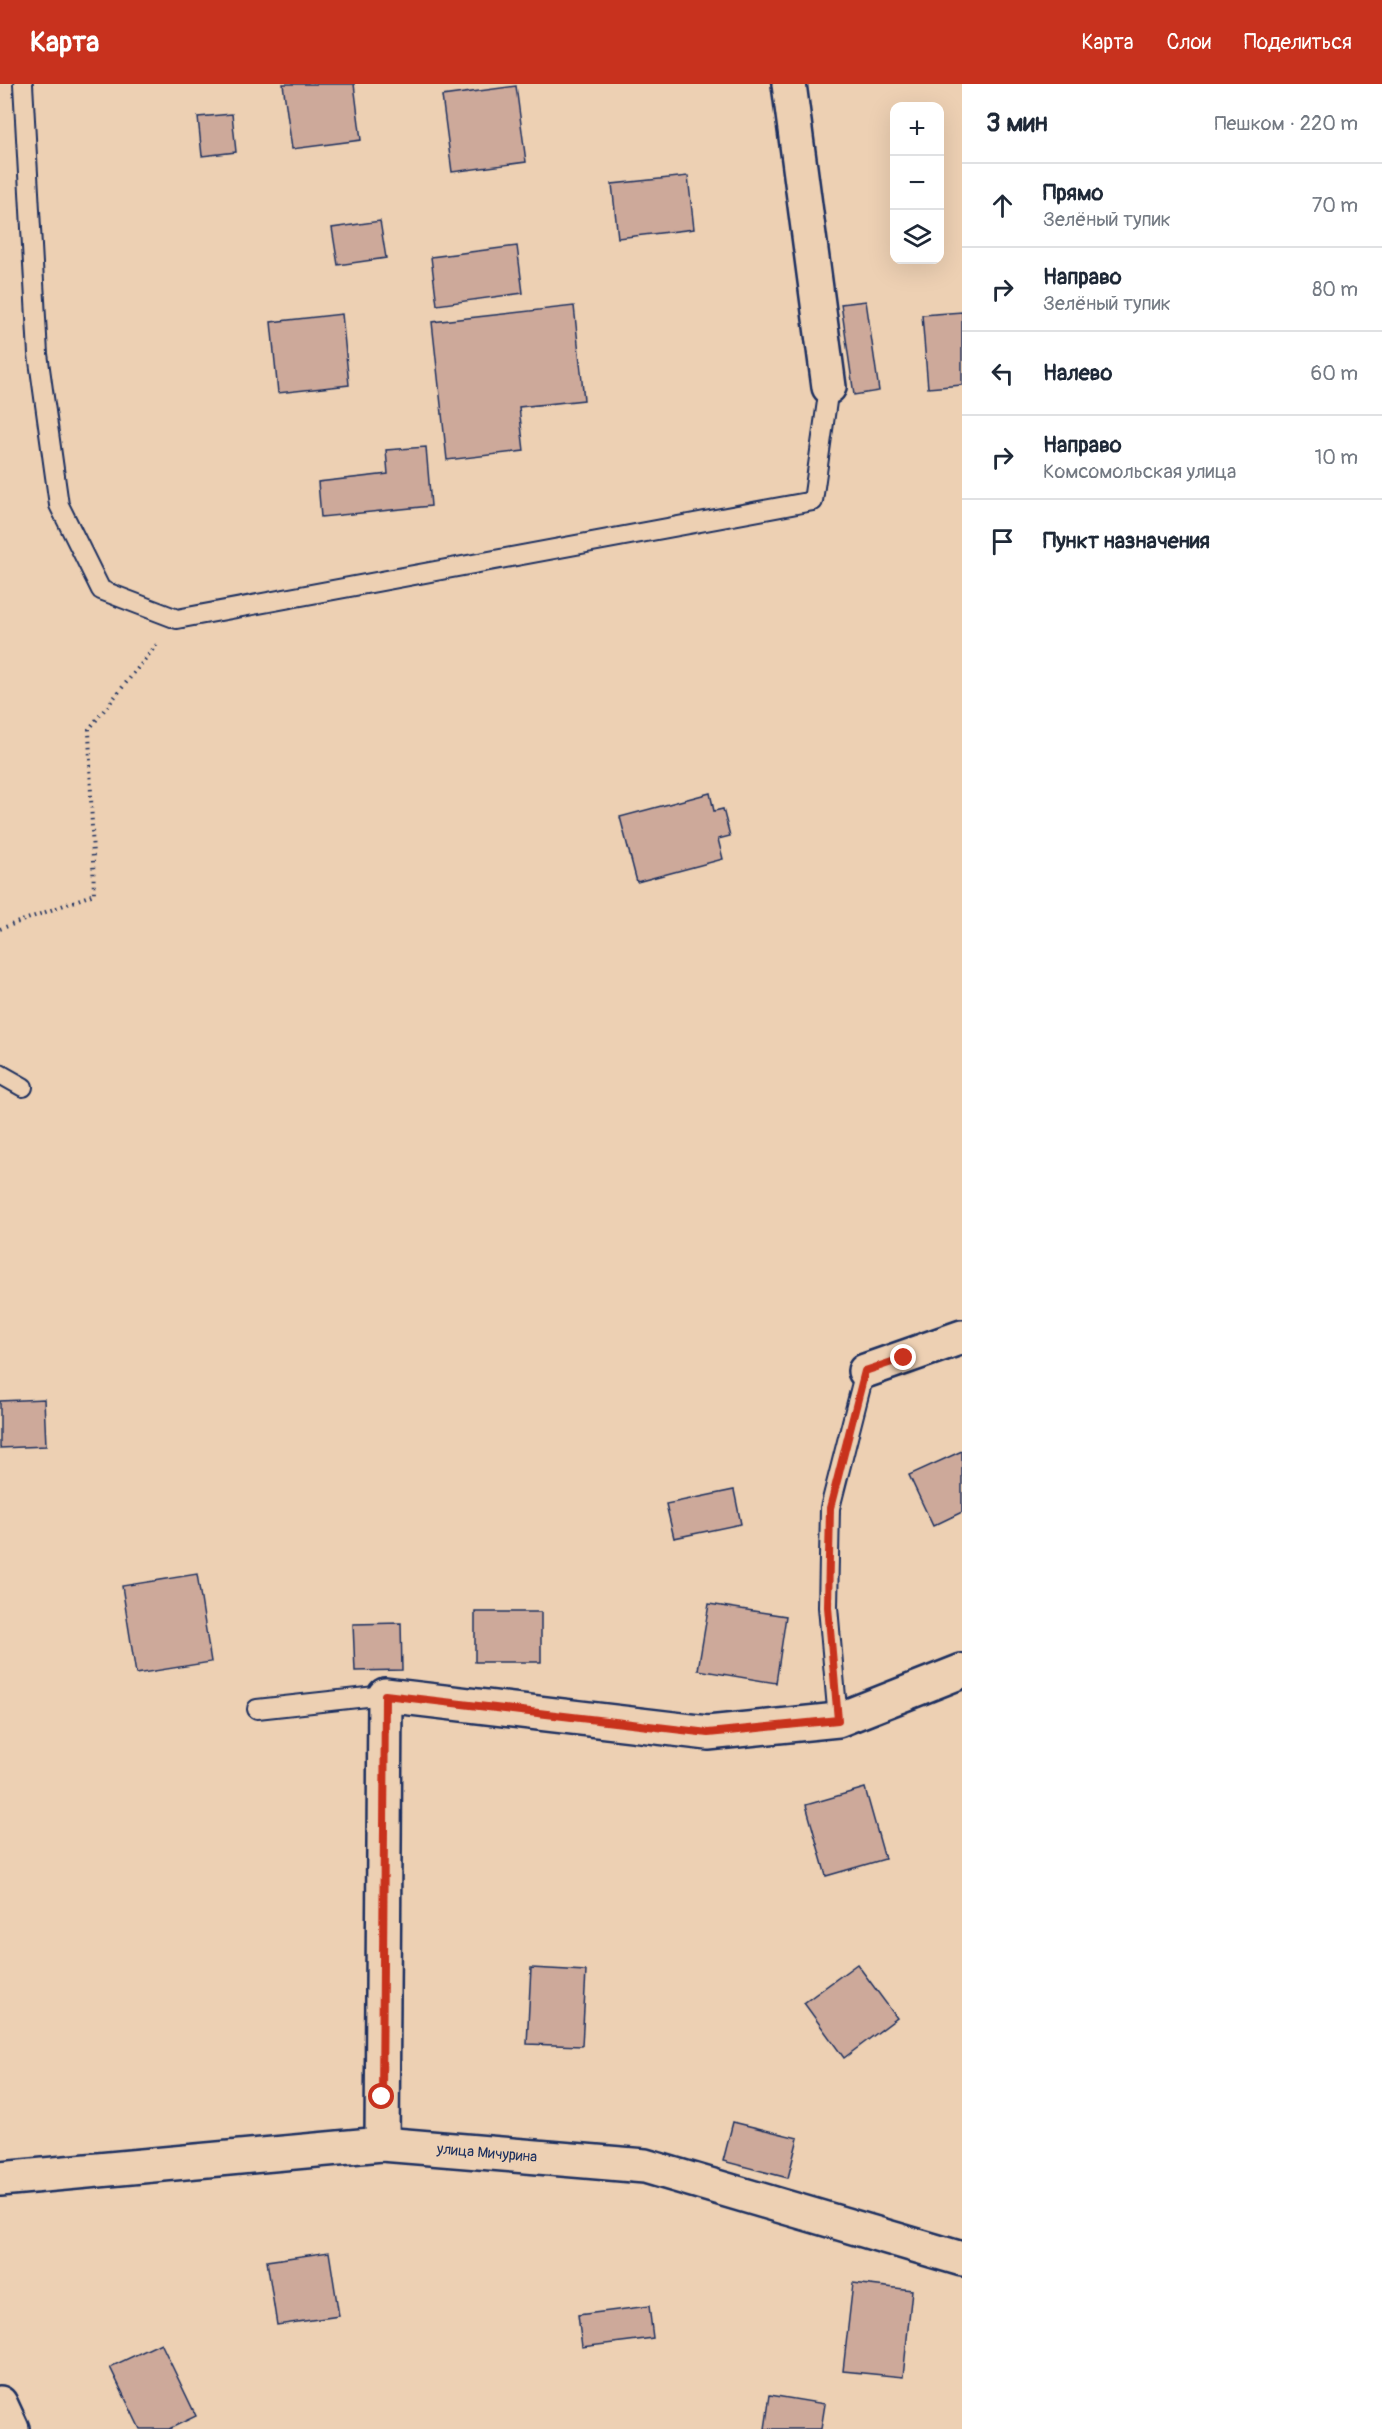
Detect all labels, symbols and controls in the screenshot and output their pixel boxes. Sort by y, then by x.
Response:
text: Карта [30,25,99,60]
text: Карта [1081,29,1133,56]
text: Слои [1166,29,1211,56]
text: Поделиться [1244,29,1352,56]
map controls [890,102,944,264]
button: + [890,102,944,156]
text: 3 мин [986,107,1048,139]
text: Пешком · 220 m [1214,111,1358,136]
button: − [890,156,944,210]
text: Прямо [1043,179,1103,207]
icon: ahead [986,189,1019,222]
text: 70 m [1312,193,1358,218]
text: Зелёный тупик [1043,207,1171,232]
button: layers [890,210,944,264]
text: Направо [1043,263,1122,291]
icon: right [986,273,1019,306]
text: 80 m [1312,277,1358,302]
text: Зелёный тупик [1043,291,1171,316]
icon: left [986,357,1019,390]
text: Налево [1043,359,1112,387]
text: 60 m [1311,361,1358,386]
text: Направо [1043,431,1122,459]
icon: right [986,441,1019,474]
text: 10 m [1314,445,1358,470]
text: Комсомольская улица [1043,459,1236,484]
icon: arrive [986,525,1019,558]
text: Пункт назначения [1043,527,1210,555]
route end [890,1344,916,1370]
route start [368,2083,394,2109]
street label: улица Мичурина [435,2139,538,2166]

